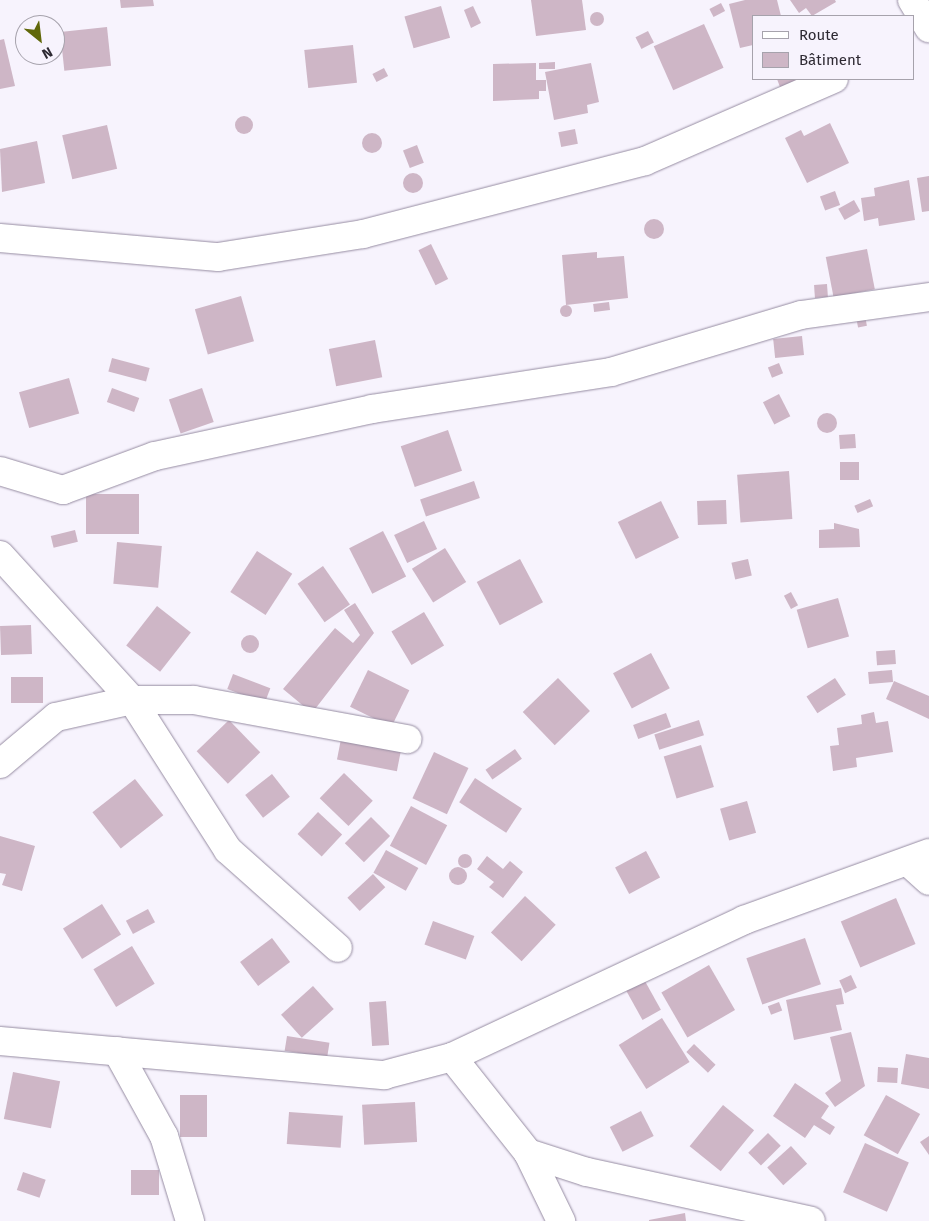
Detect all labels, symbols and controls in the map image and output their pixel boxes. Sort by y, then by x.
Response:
north arrow [15,15,65,65]
legend [752,15,914,80]
text: Route [799,26,839,44]
text: N [39,43,55,62]
text: Bâtiment [799,51,861,69]

